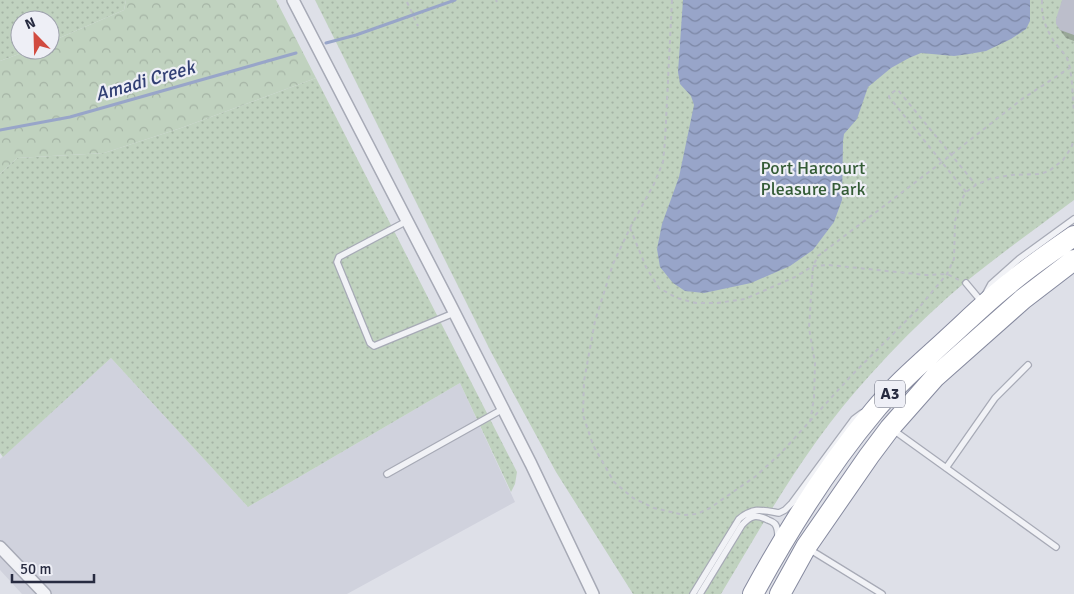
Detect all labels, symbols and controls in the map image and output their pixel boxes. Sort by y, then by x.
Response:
north arrow [10,10,60,60]
text: N [22,14,38,33]
water label: Amadi Creek [93,55,199,107]
park label: Port Harcourt Pleasure Park [760,157,866,200]
road number: A3 [875,380,905,408]
scale bar [12,552,95,584]
text: 50 m [20,560,51,578]

